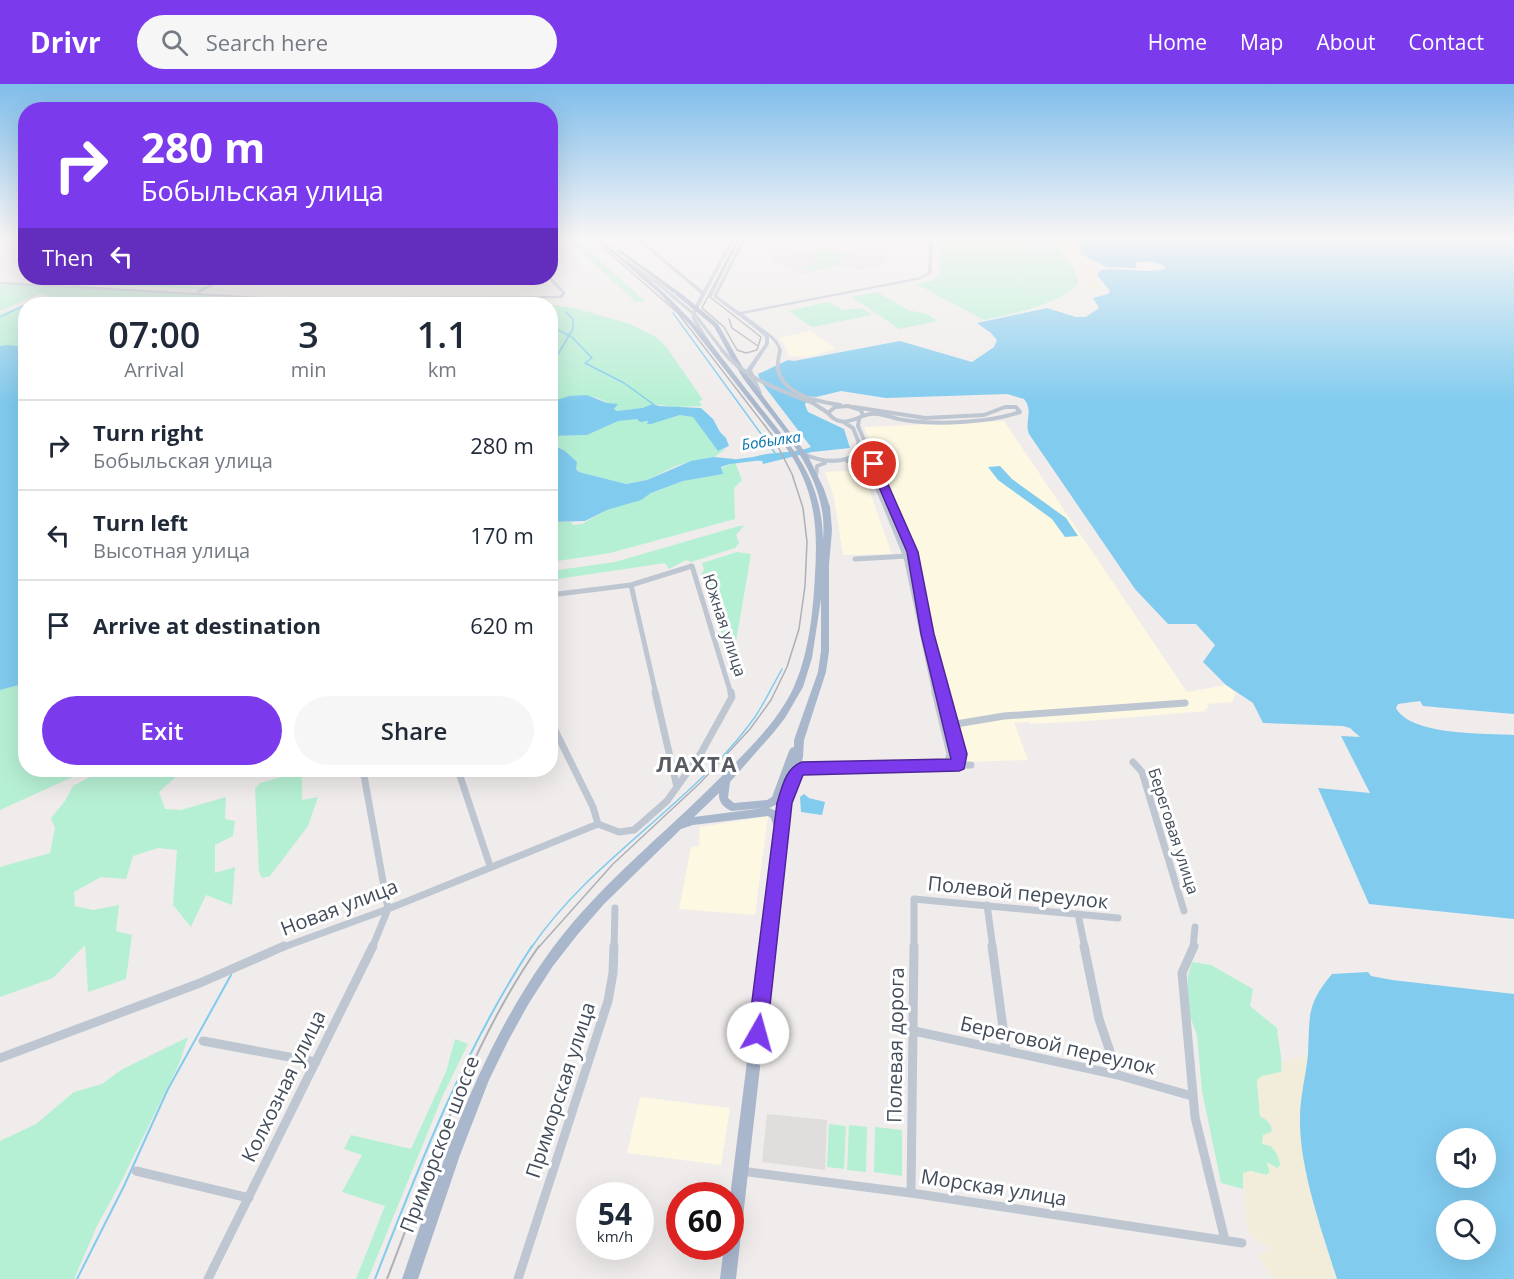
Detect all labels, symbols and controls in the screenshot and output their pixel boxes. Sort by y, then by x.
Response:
search box [137,15,557,69]
text: Drivr [30,23,101,61]
icon: search [158,26,191,59]
text: Search here [206,27,328,57]
text: Home [1148,28,1207,56]
text: Map [1240,28,1283,56]
text: About [1316,28,1376,56]
text: Contact [1409,28,1484,56]
text: 280 m [141,118,265,175]
icon: right [42,126,120,204]
text: Бобыльская улица [141,172,384,209]
icon: left [105,240,138,273]
text: Then [42,242,93,272]
text: 07:00 [108,310,200,359]
text: 3 [298,310,319,359]
text: 1.1 [417,310,468,359]
text: Arrival [124,356,184,383]
text: min [291,356,326,383]
text: km [428,356,457,383]
text: Turn right [93,417,204,447]
water label: Бобылка [740,426,802,454]
icon: right [42,429,75,462]
text: 280 m [470,430,534,460]
pin [848,438,899,489]
text: Бобыльская улица [93,447,273,474]
icon: arrive [857,447,890,480]
text: Turn left [93,507,188,537]
icon: left [42,519,75,552]
text: 170 m [470,520,534,550]
text: Высотная улица [93,537,250,564]
street label: Южная улица [698,571,752,679]
icon: arrive [42,609,75,642]
text: Arrive at destination [93,610,321,640]
text: 620 m [470,610,534,640]
button: Exit [42,696,282,765]
button: Share [294,696,534,765]
district label: ЛАХТА [656,748,738,778]
street label: Береговая улица [1143,765,1205,897]
street label: Полевой переулок [926,869,1110,915]
street label: Новая улица [277,872,401,942]
street label: Полевая дорога [880,967,910,1123]
street label: Приморская улица [519,999,601,1181]
position arrow [726,1001,790,1065]
street label: Колхозная улица [235,1006,331,1166]
street label: Береговой переулок [958,1009,1159,1081]
street label: Приморское шоссе [393,1052,485,1236]
map controls [1436,1128,1496,1260]
button: sound [1436,1128,1496,1188]
street label: Морская улица [919,1162,1069,1212]
speed limit sign: 60 [666,1182,744,1260]
text: 54 [598,1193,632,1234]
button: search [1436,1200,1496,1260]
text: km/h [597,1226,633,1246]

